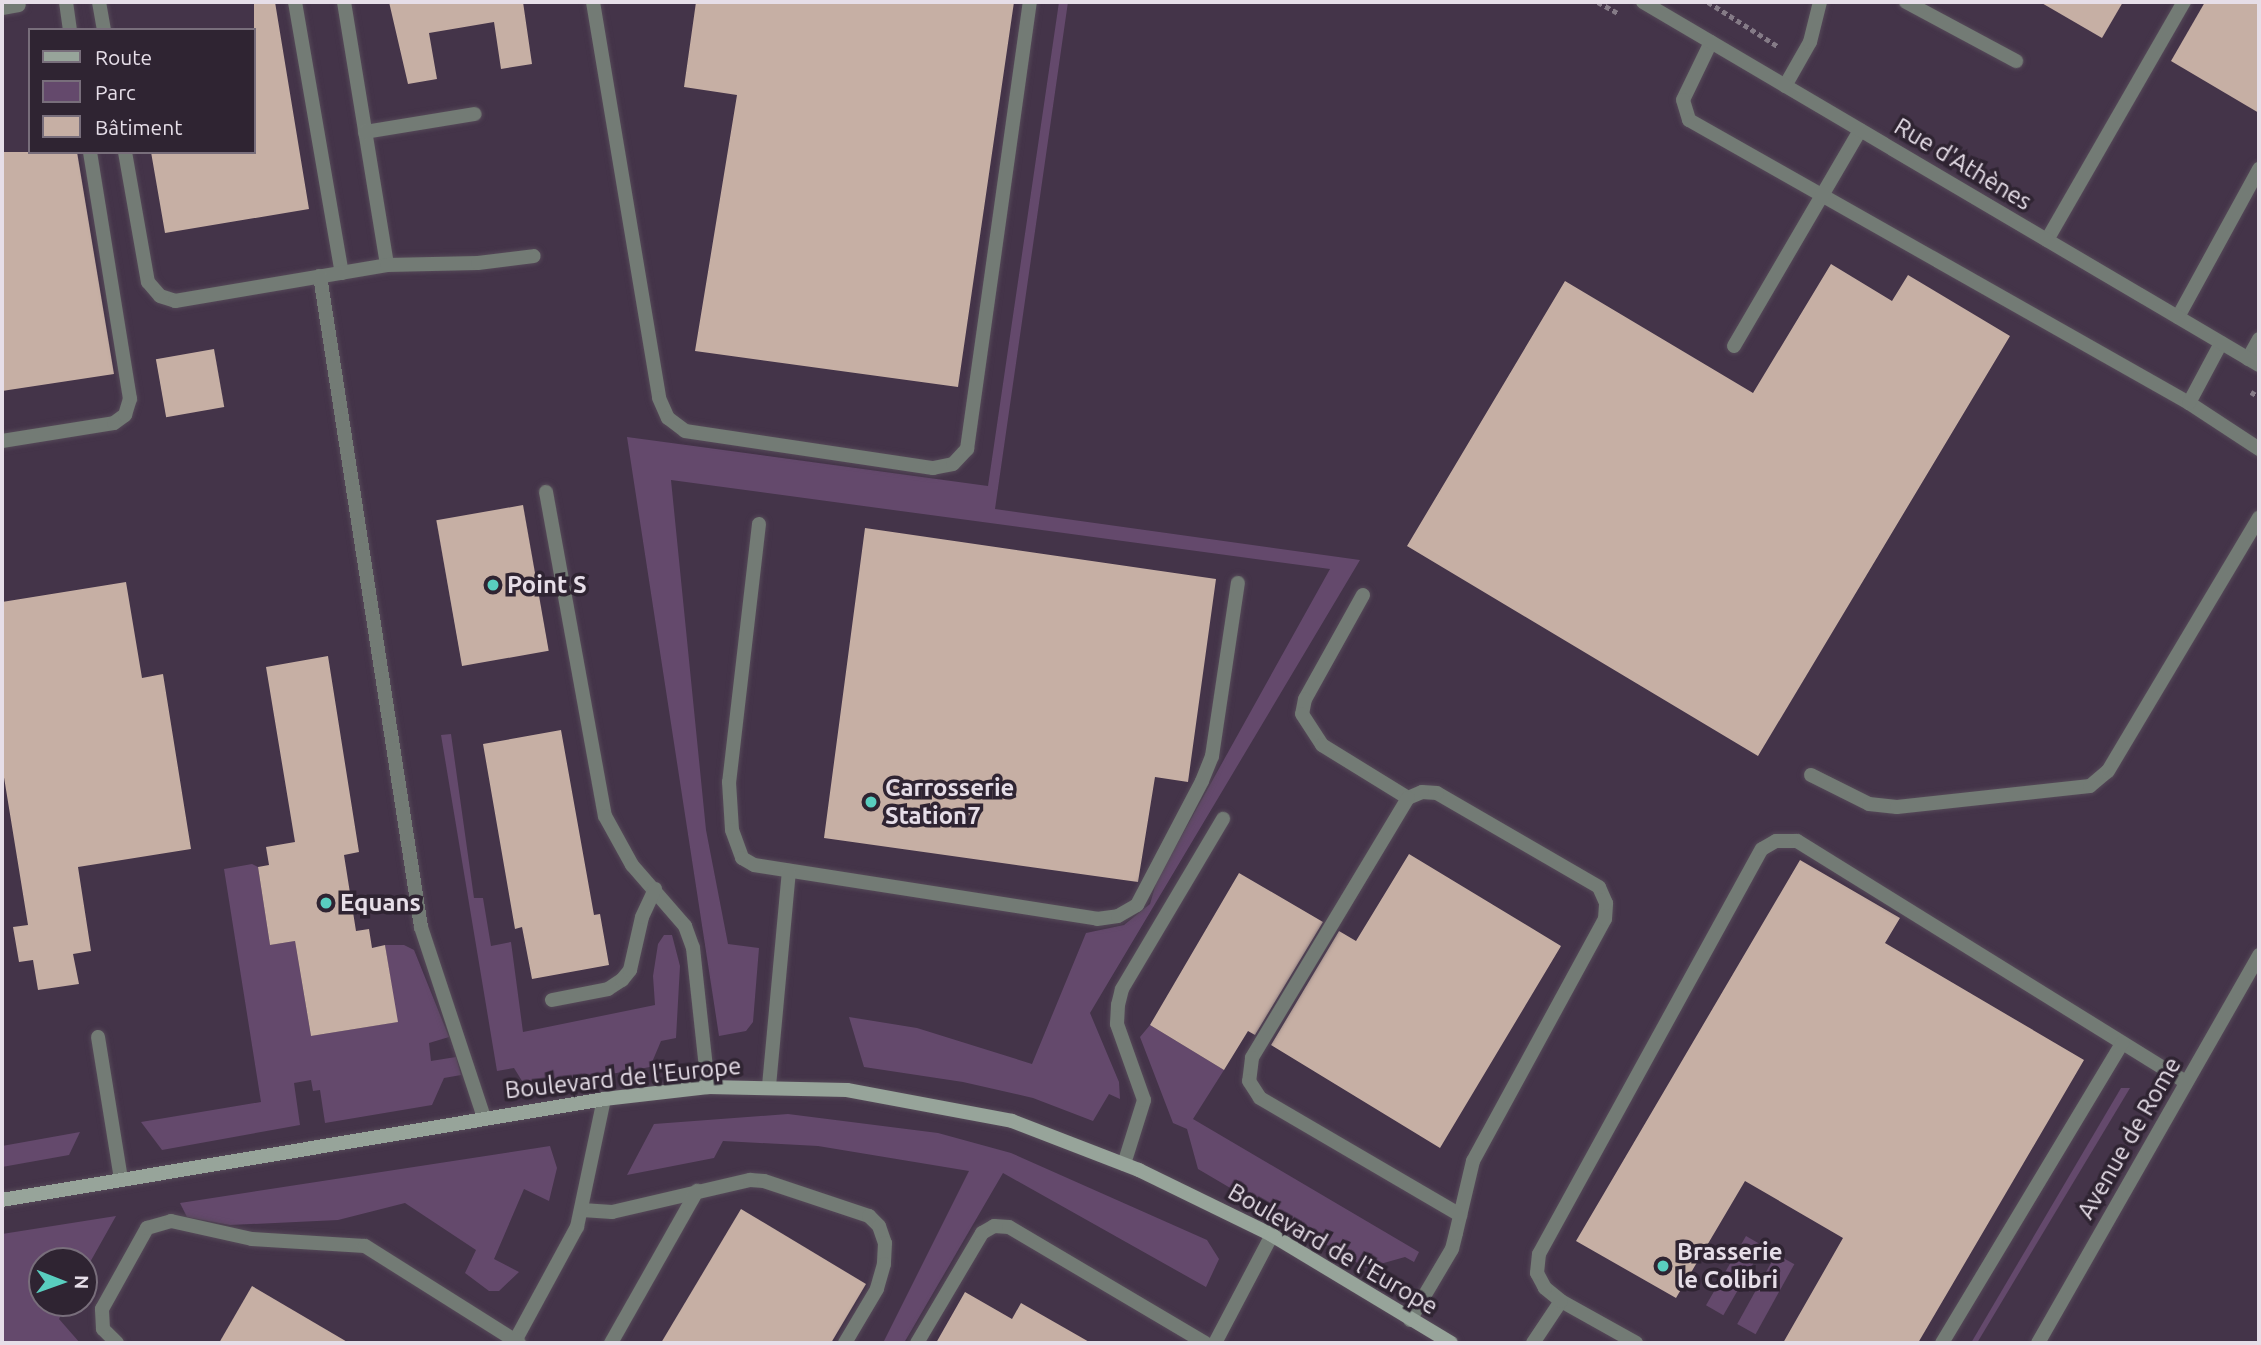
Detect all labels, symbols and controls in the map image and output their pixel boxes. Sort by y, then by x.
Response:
legend [28,28,256,154]
text: Route [95,45,152,69]
text: Parc [95,80,136,104]
street label: Rue d'Athènes [1889,112,2037,216]
text: Bâtiment [95,115,182,139]
place label: Point S [507,571,587,599]
marker: Point S [485,577,501,593]
place label: Carrosserie Station7 [885,774,1014,830]
marker: Carrosserie Station7 [863,794,879,810]
place label: Equans [340,889,421,917]
marker: Equans [318,895,334,911]
street label: Boulevard de l'Europe [503,1051,743,1105]
street label: Avenue de Rome [2071,1052,2187,1224]
street label: Boulevard de l'Europe [1223,1177,1443,1321]
place label: Brasserie le Colibri [1677,1238,1782,1294]
north arrow [28,1247,98,1317]
marker: Brasserie le Colibri [1655,1258,1671,1274]
text: N [71,1275,93,1290]

